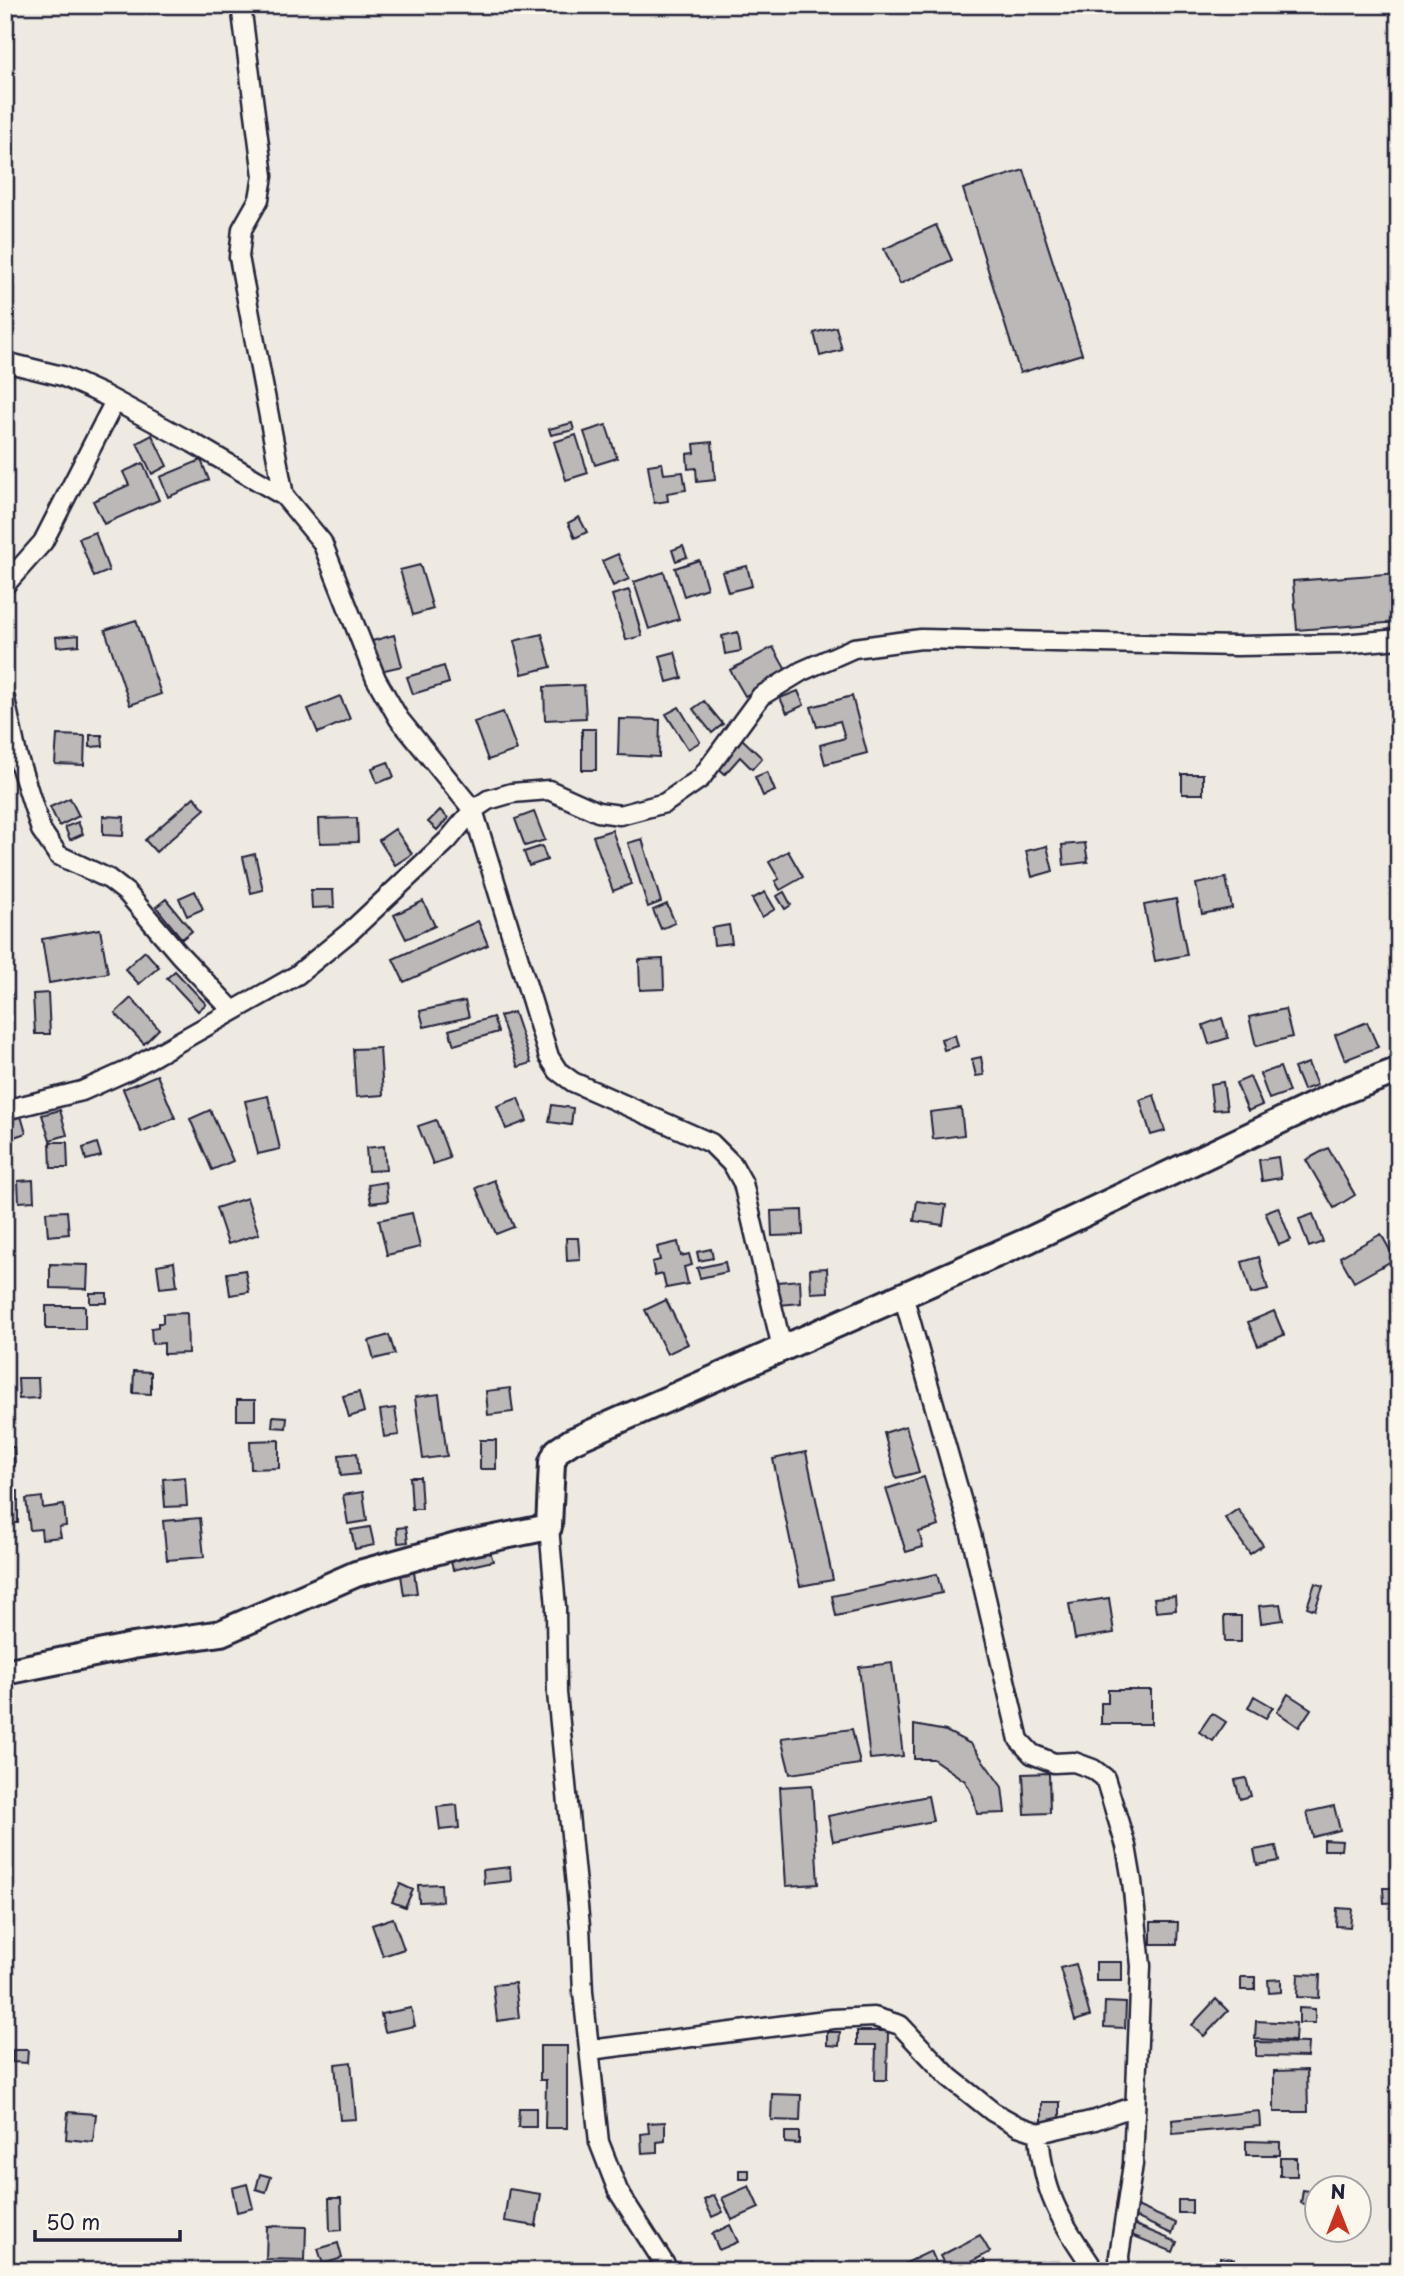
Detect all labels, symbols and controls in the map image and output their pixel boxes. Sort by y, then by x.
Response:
north arrow [1302,2174,1372,2244]
text: N [1330,2177,1346,2205]
scale bar [35,2199,180,2243]
text: 50 m [46,2205,100,2237]

